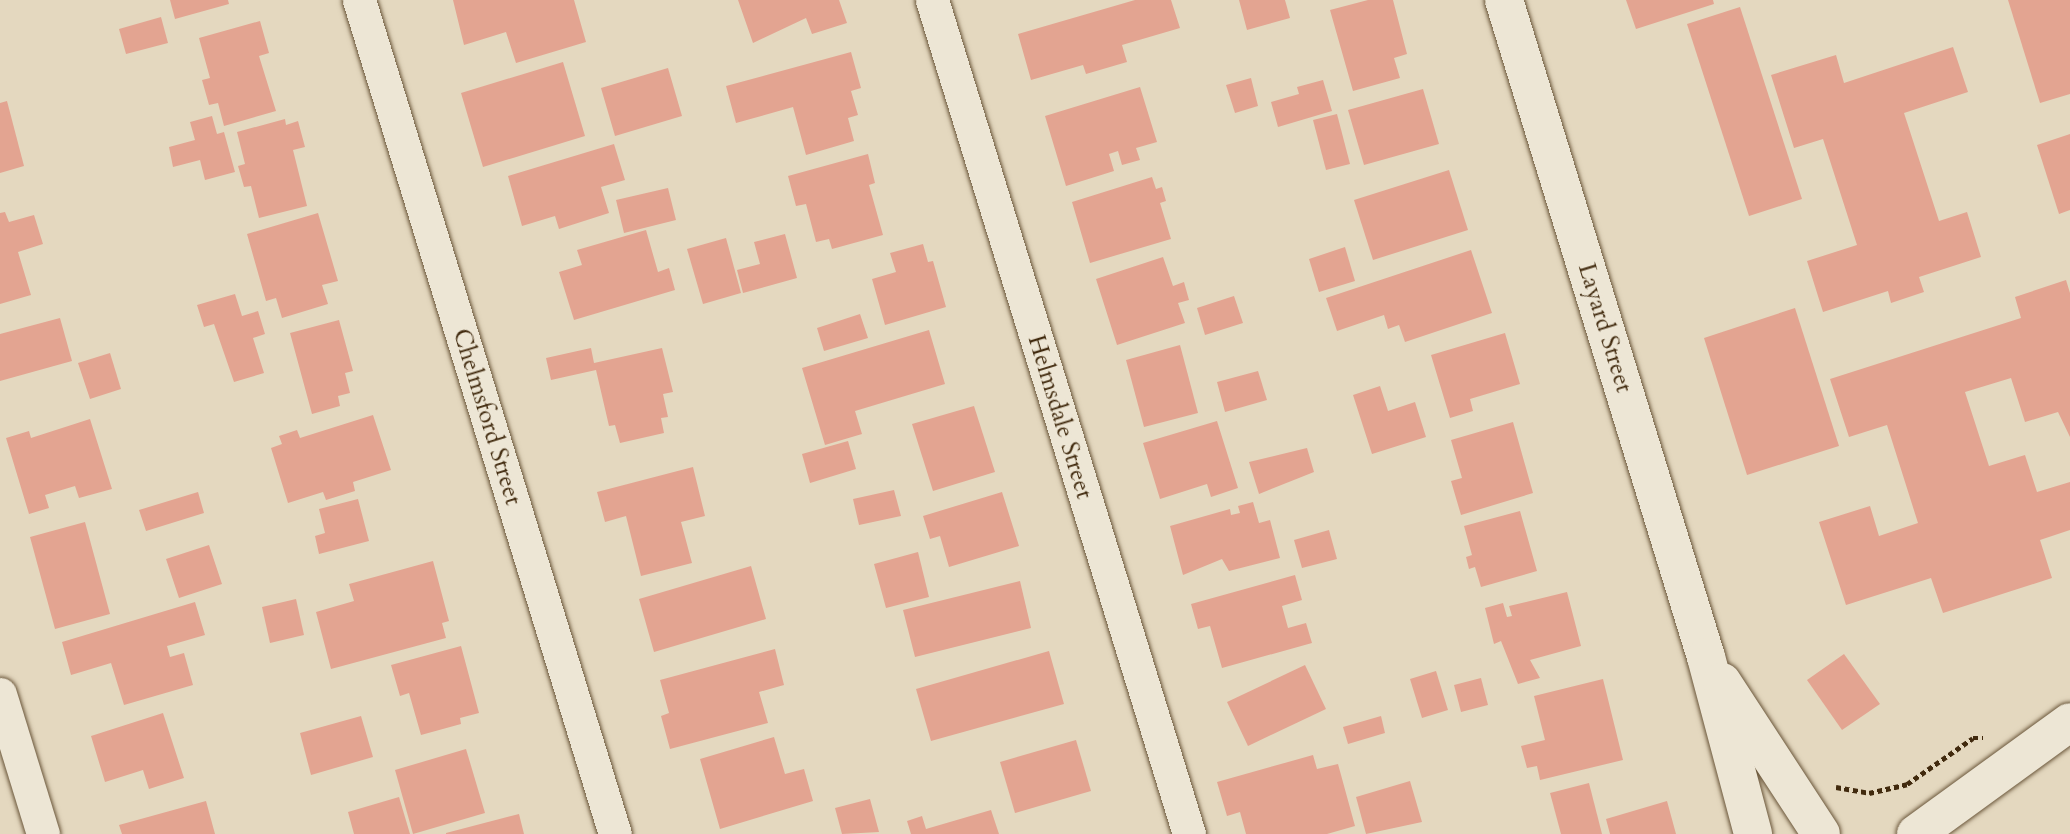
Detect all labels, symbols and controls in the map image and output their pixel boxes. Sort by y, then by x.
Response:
street label: Layard Street [1572,260,1638,396]
street label: Chelmsford Street [446,325,528,509]
street label: Helmsdale Street [1021,332,1099,502]

